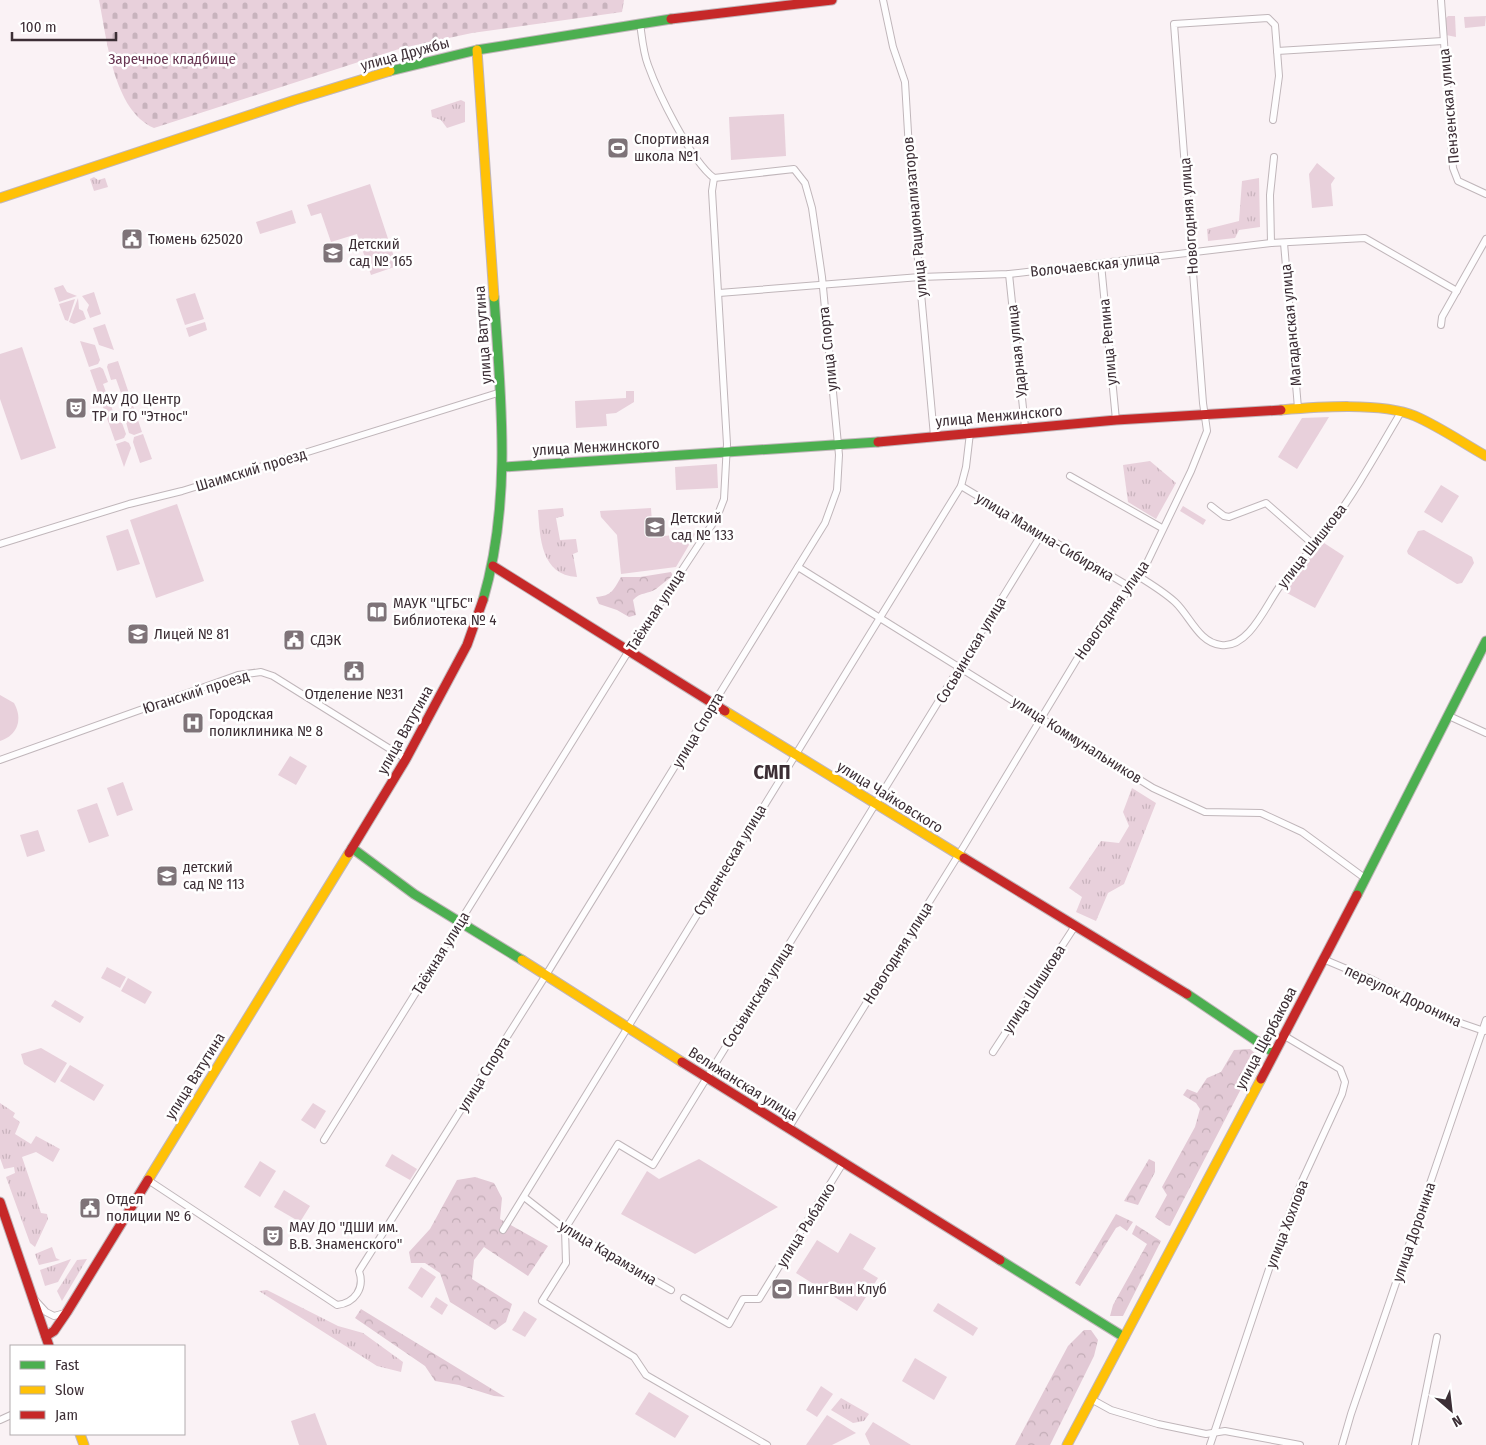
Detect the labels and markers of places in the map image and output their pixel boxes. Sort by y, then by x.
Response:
place label: Спортивная школа №1 [634,130,709,165]
sports icon: Спортивная школа №1 [606,136,630,160]
public building icon: Тюмень 625020 [120,227,144,251]
place label: Тюмень 625020 [148,230,243,248]
place label: Детский сад № 165 [348,235,413,270]
school or university icon: Детский сад № 165 [321,241,345,265]
place label: МАУ ДО Центр ТР и ГО "Этнос" [92,390,188,425]
theatre icon: МАУ ДО Центр ТР и ГО "Этнос" [64,396,88,420]
place label: Детский сад № 133 [670,509,734,544]
school or university icon: Детский сад № 133 [643,515,667,539]
place label: МАУК "ЦГБС" Библиотека № 4 [393,594,497,629]
library icon: МАУК "ЦГБС" Библиотека № 4 [365,600,389,624]
school or university icon: Лицей № 81 [126,622,150,646]
place label: Лицей № 81 [154,625,229,643]
public building icon: СДЭК [282,628,306,652]
place label: СДЭК [310,631,341,649]
public building icon: Отделение №31 [342,659,366,683]
place label: Отделение №31 [304,685,404,703]
place label: Городская поликлиника № 8 [209,705,323,740]
hospital icon: Городская поликлиника № 8 [181,711,205,735]
place label: детский сад № 113 [183,858,245,893]
school or university icon: детский сад № 113 [155,864,179,888]
place label: Отдел полиции № 6 [106,1190,191,1225]
public building icon: Отдел полиции № 6 [78,1196,102,1220]
place label: МАУ ДО "ДШИ им. В.В. Знаменского" [289,1218,402,1253]
theatre icon: МАУ ДО "ДШИ им. В.В. Знаменского" [261,1224,285,1248]
sports icon: ПингВин Клуб [770,1277,794,1301]
place label: ПингВин Клуб [798,1280,887,1298]

